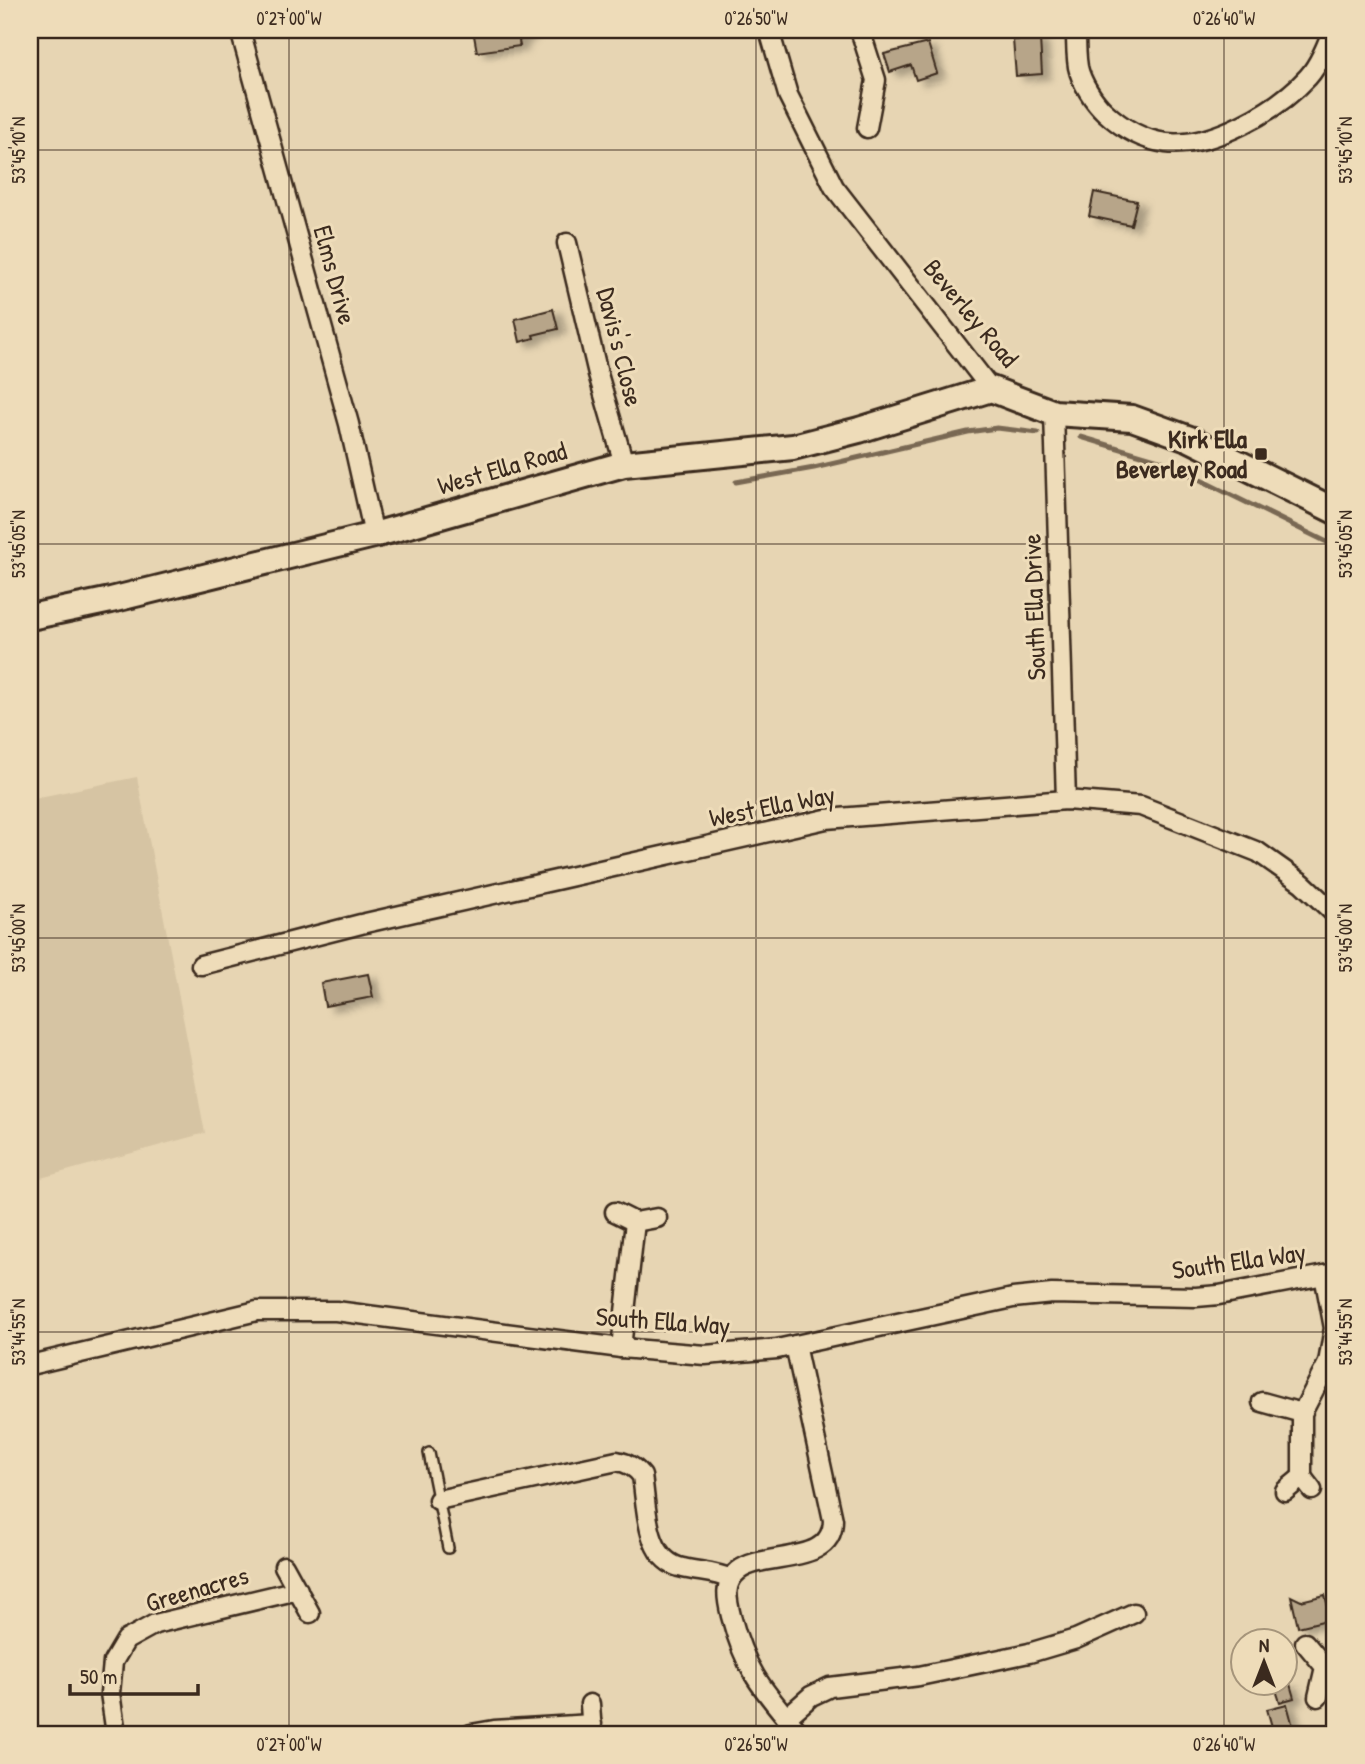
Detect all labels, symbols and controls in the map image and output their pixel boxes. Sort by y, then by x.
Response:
text: 0°27'00"W [256,6,322,31]
text: 0°26'50"W [724,6,788,31]
text: 0°26'40"W [1193,6,1255,31]
text: 53°45'10"N [6,117,31,183]
text: 53°45'10"N [1333,117,1358,183]
street label: Elms Drive [306,222,365,328]
street label: Beverley Road [916,251,1027,374]
street label: Davis's Close [589,284,652,410]
place label: Kirk Ella Beverley Road [1116,421,1248,487]
street label: West Ella Road [433,432,571,503]
marker: Kirk Ella Beverley Road [1253,446,1269,462]
text: 53°45'05"N [6,510,31,578]
text: 53°45'05"N [1333,510,1358,578]
street label: South Ella Drive [1013,533,1054,681]
street label: West Ella Way [706,776,838,835]
text: 53°45'00"N [6,904,31,972]
text: 53°45'00"N [1333,904,1358,972]
street label: South Ella Way [1170,1234,1308,1287]
street label: South Ella Way [595,1298,731,1343]
text: 53°44'55"N [6,1299,31,1365]
text: 53°44'55"N [1333,1299,1358,1365]
street label: Greenacres [141,1557,252,1620]
north arrow [1228,1628,1298,1698]
text: N [1259,1632,1269,1658]
scale bar [70,1652,198,1696]
text: 50 m [80,1662,117,1691]
text: 0°27'00"W [256,1732,322,1757]
text: 0°26'50"W [724,1732,788,1757]
text: 0°26'40"W [1193,1732,1255,1757]

